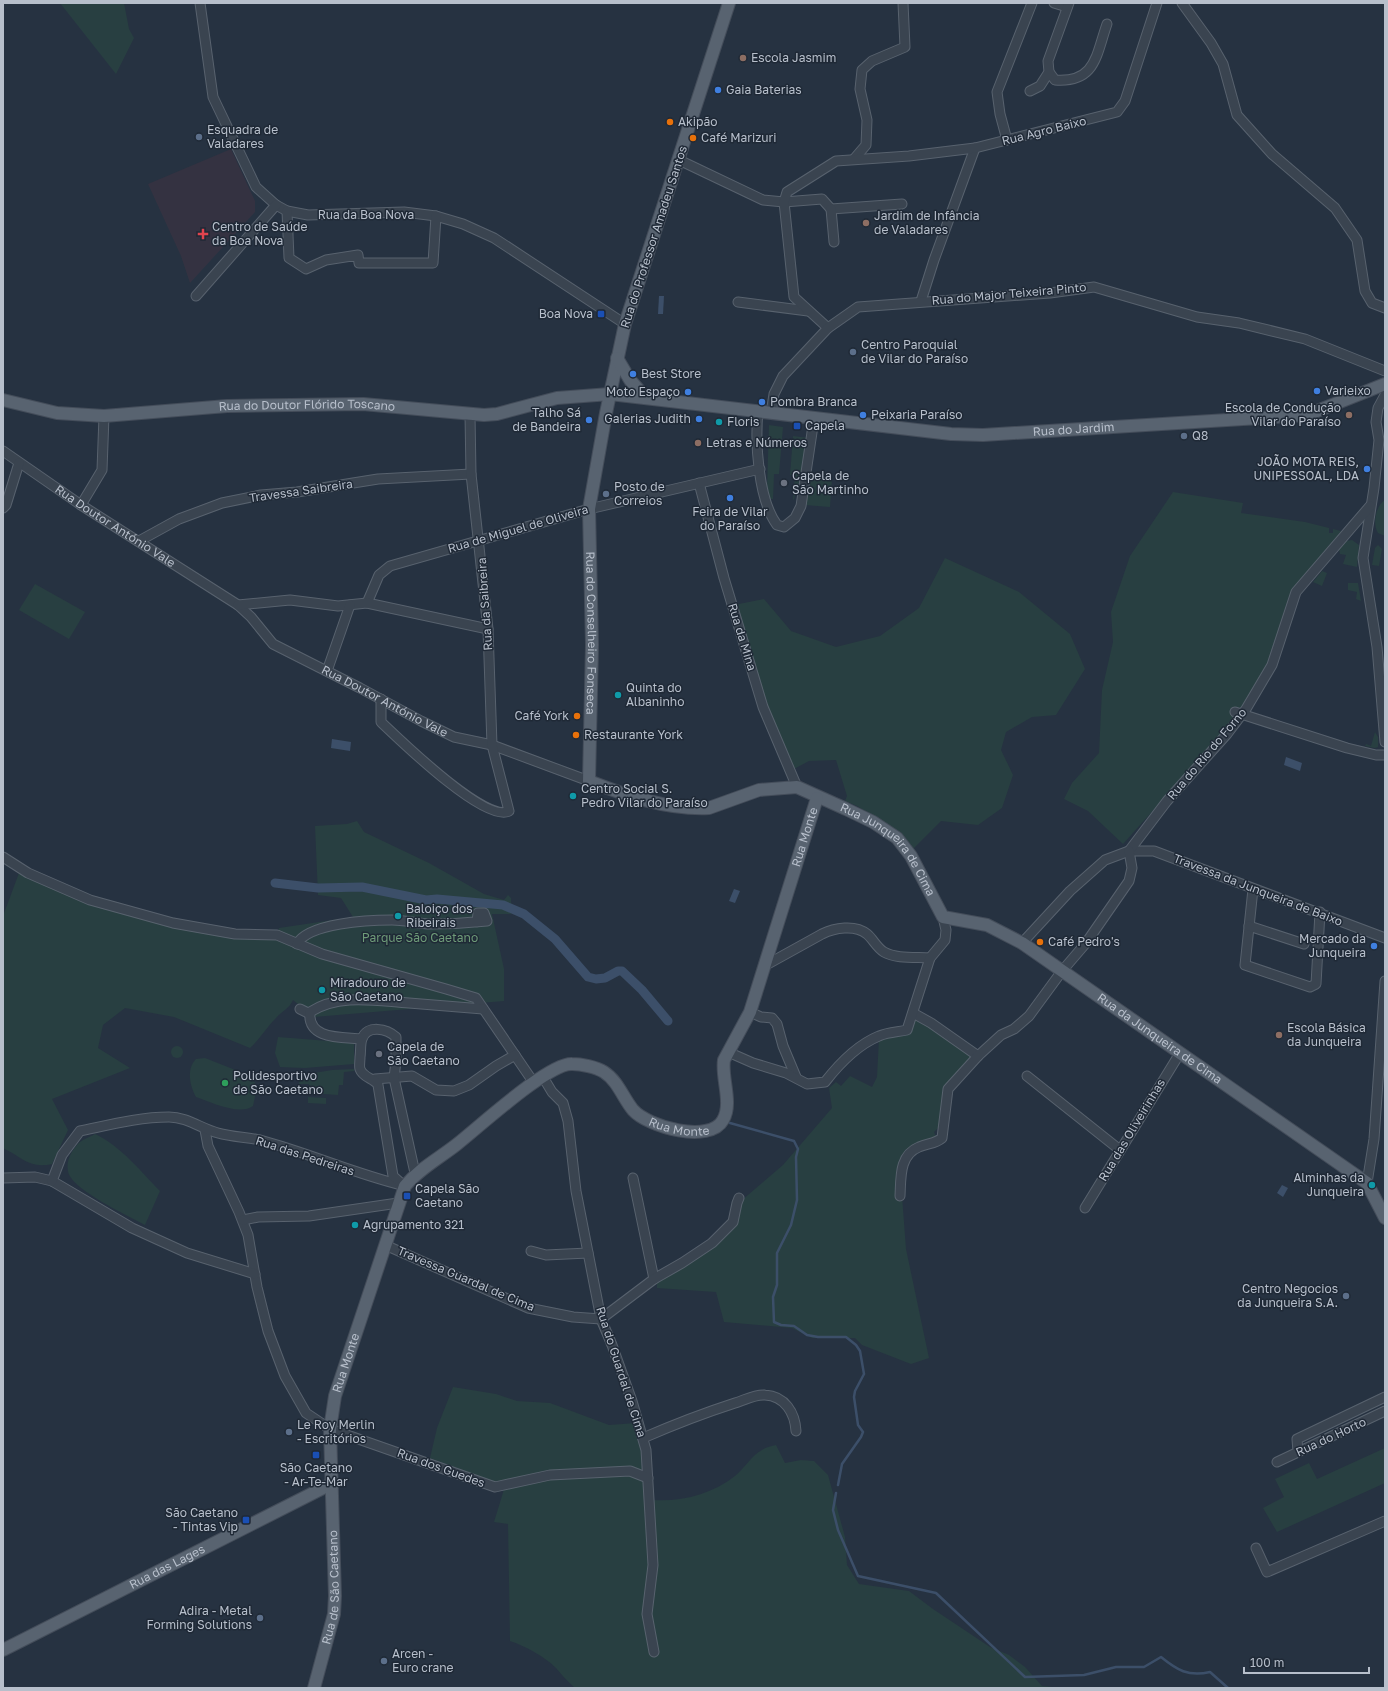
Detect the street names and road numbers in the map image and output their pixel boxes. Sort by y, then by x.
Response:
street label: Rua Agro Baixo [1000,113,1088,148]
street label: Rua do Professor Amadeu Santos [617,144,690,330]
street label: Rua da Boa Nova [318,207,414,222]
street label: Rua do Major Teixeira Pinto [931,279,1087,308]
street label: Rua do Doutor Flórido Toscano [218,396,396,414]
street label: Rua do Jardim [1032,419,1115,439]
street label: Travessa Saibreira [248,476,354,505]
street label: Rua Doutor António Vale [52,481,178,570]
street label: Rua de Miguel de Oliveira [446,501,590,556]
street label: Rua do Conselheiro Fonseca [583,551,600,715]
street label: Rua da Saibreira [474,557,495,651]
street label: Rua da Mina [725,601,760,672]
street label: Rua Doutor António Vale [319,662,451,740]
street label: Rua do Rio do Forno [1164,705,1249,803]
street label: Rua Junqueira de Cima [838,799,939,899]
street label: Rua Monte [788,805,821,869]
street label: Travessa da Junqueira de Baixo [1171,850,1345,929]
street label: Rua da Junqueira de Cima [1094,990,1225,1087]
street label: Rua das Oliveirinhas [1095,1076,1168,1184]
street label: Rua Monte [647,1114,711,1139]
street label: Rua das Pedreiras [254,1132,356,1179]
street label: Travessa Guardal de Cima [395,1243,537,1314]
street label: Rua do Guardal de Cima [593,1305,650,1439]
street label: Rua Monte [329,1331,362,1394]
street label: Rua do Horto [1293,1414,1368,1459]
street label: Rua dos Guedes [395,1445,487,1490]
street label: Rua de São Caetano [318,1530,342,1646]
street label: Rua das Lages [127,1541,207,1592]

